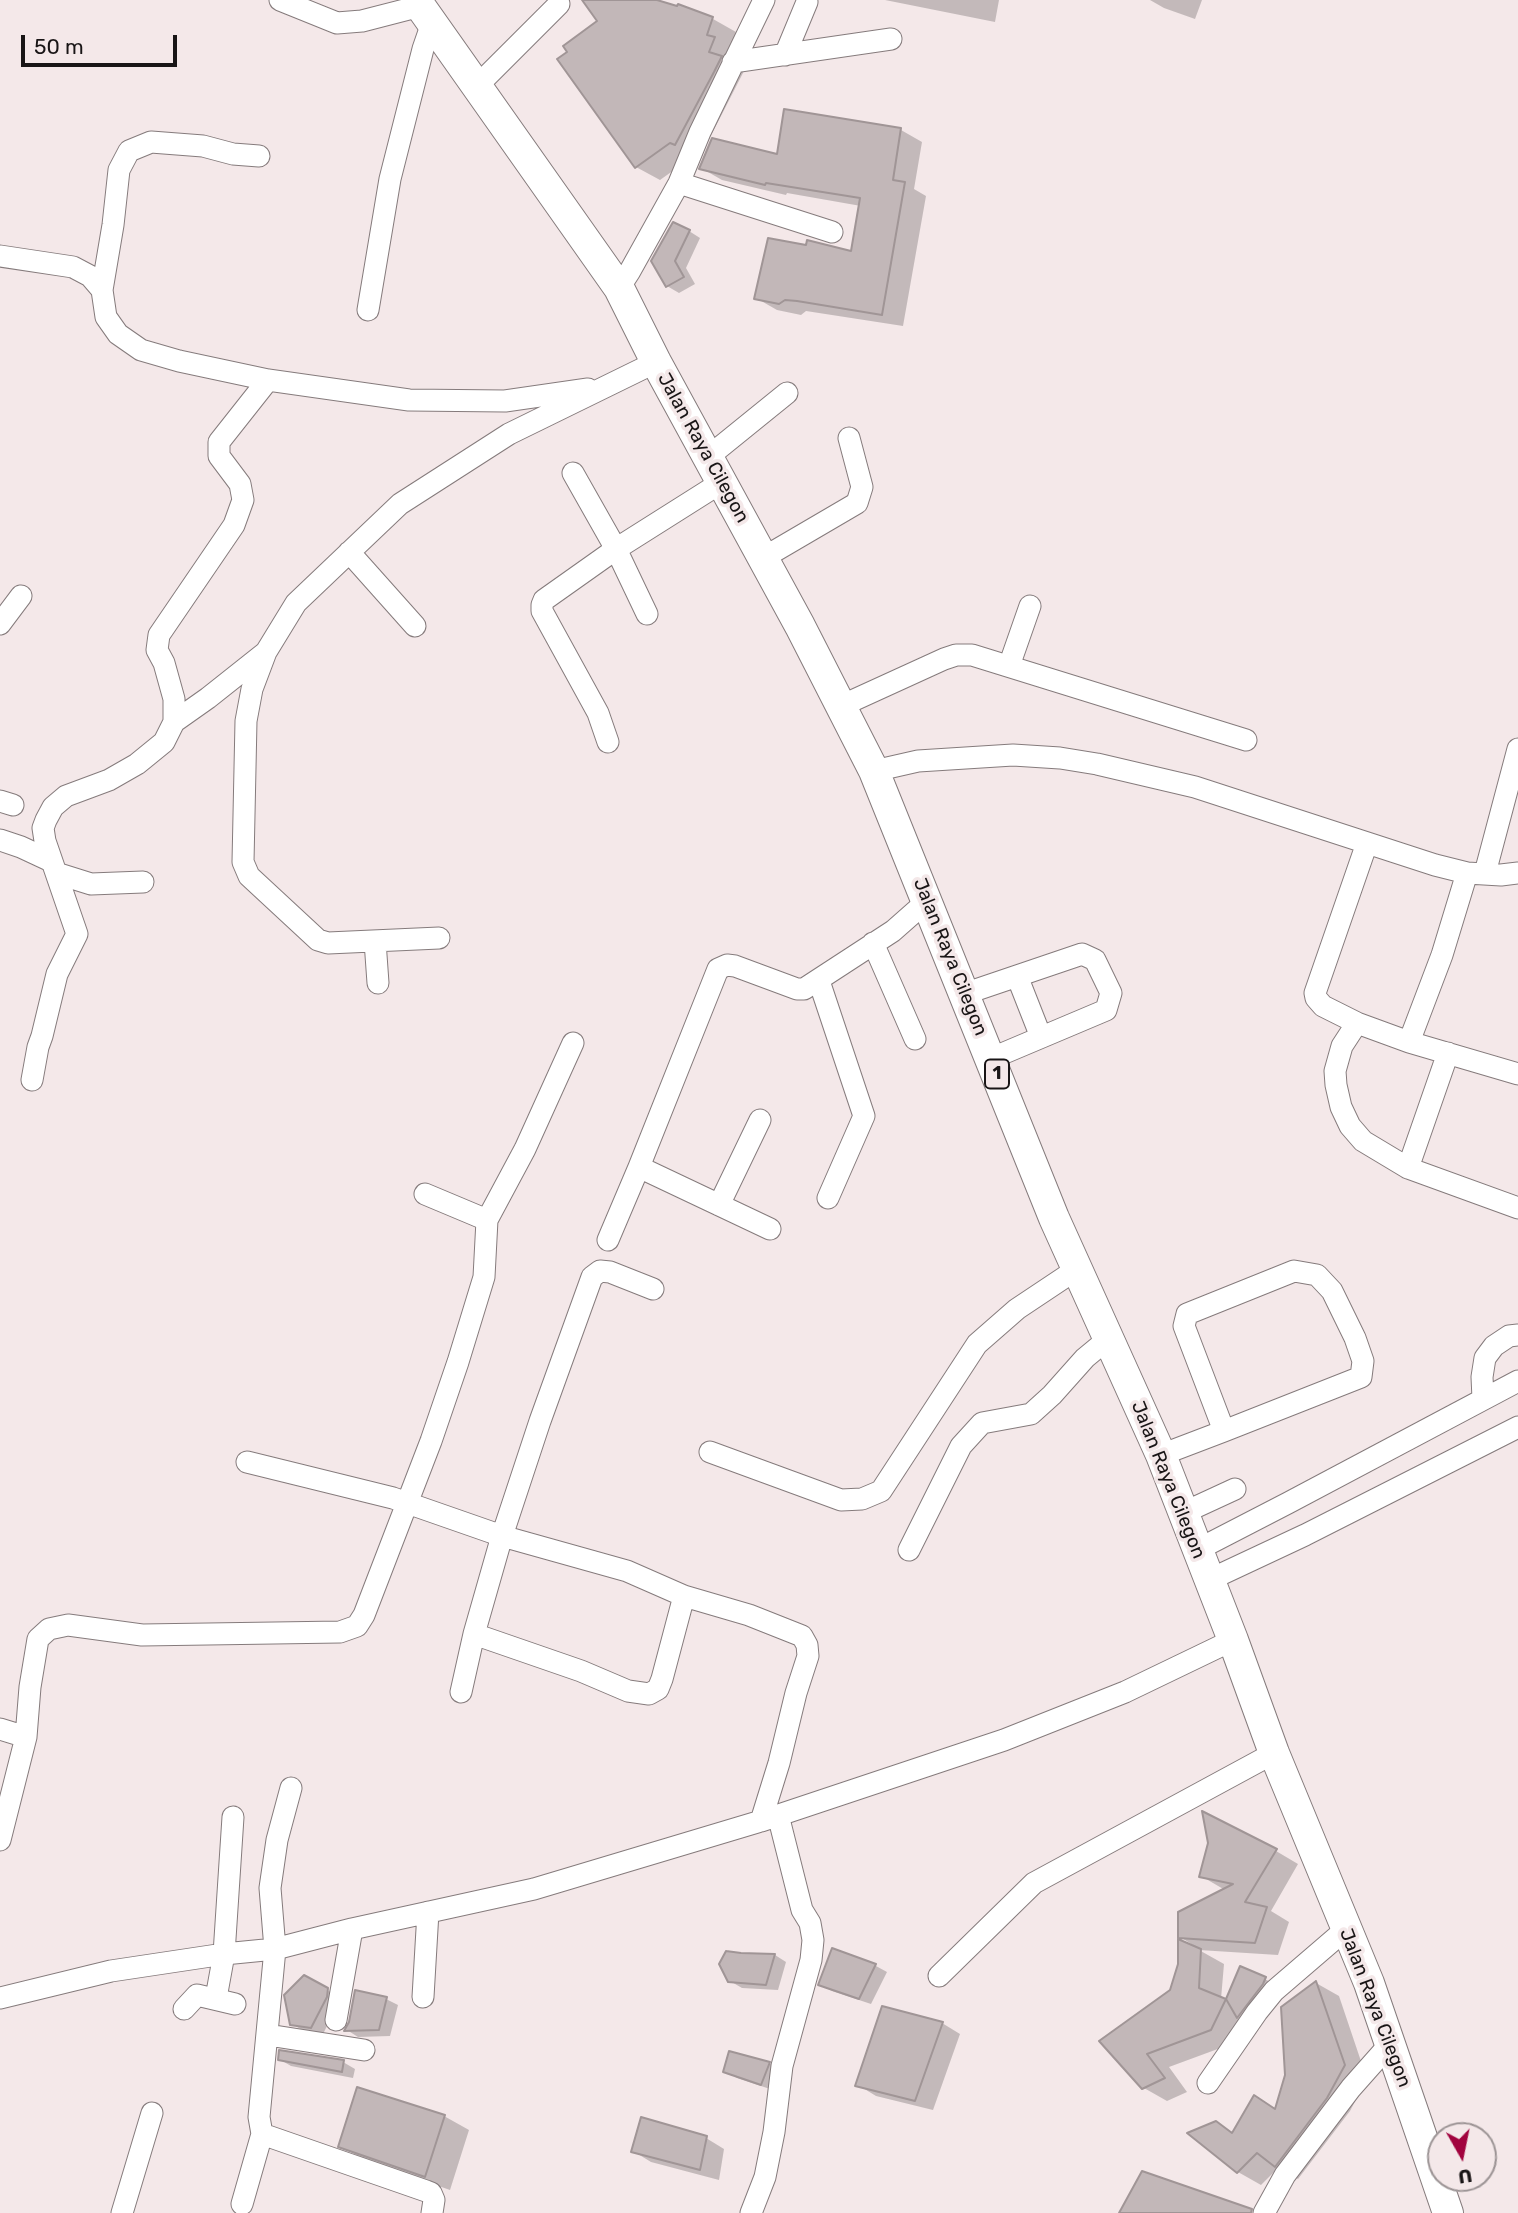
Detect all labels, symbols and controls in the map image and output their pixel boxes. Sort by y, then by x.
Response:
scale bar [24,21,180,65]
text: 50 m [34,34,84,59]
street label: Jalan Raya Cilegon [652,369,754,527]
street label: Jalan Raya Cilegon [908,875,992,1039]
road number: 1 [985,1059,1009,1088]
street label: Jalan Raya Cilegon [1126,1398,1210,1562]
street label: Jalan Raya Cilegon [1334,1926,1416,2090]
north arrow [1427,2122,1497,2192]
text: U [1456,2164,1474,2189]

